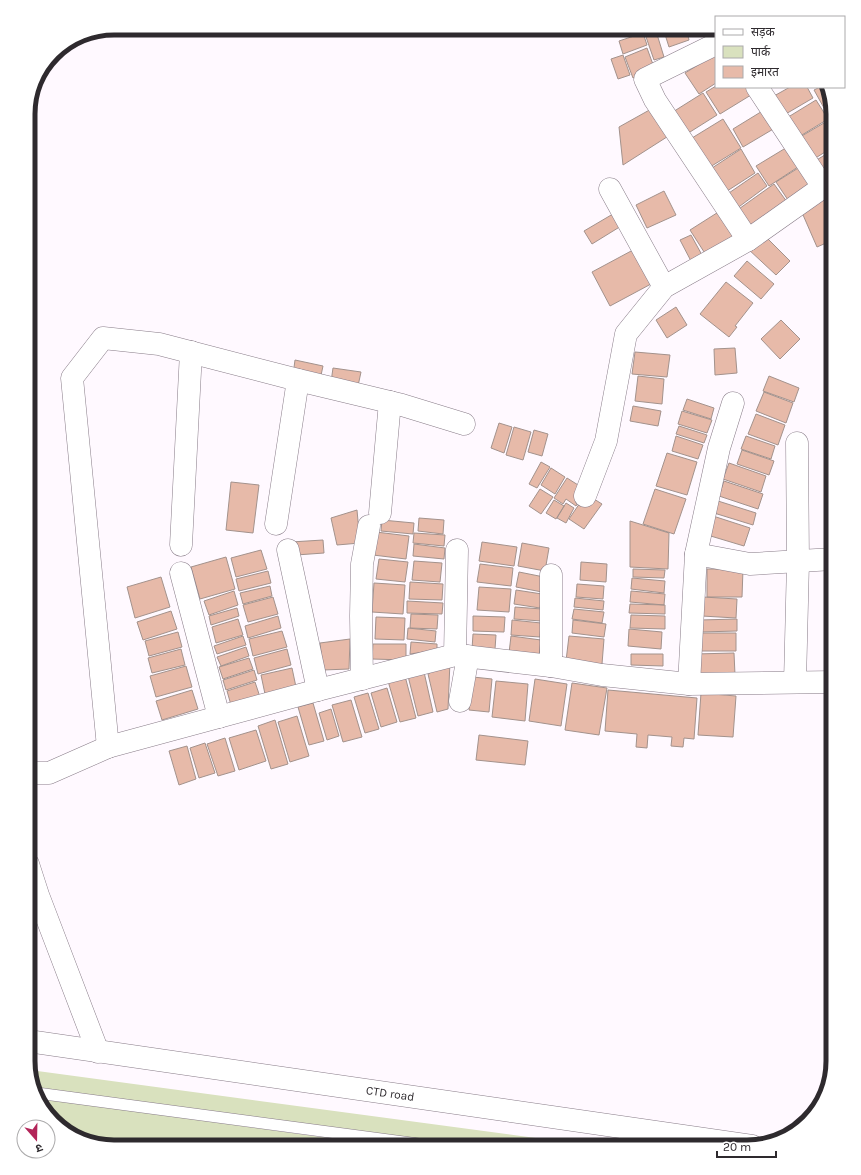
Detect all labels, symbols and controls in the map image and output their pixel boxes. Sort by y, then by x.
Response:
legend [715,16,845,88]
text: सड़क [751,25,776,39]
text: पार्क [751,45,771,59]
text: इमारत [751,65,780,79]
street label: CTD road [365,1083,415,1104]
north arrow [16,1119,56,1159]
scale bar [717,1133,776,1159]
text: 20 m [723,1140,751,1154]
text: उ [33,1141,44,1155]

